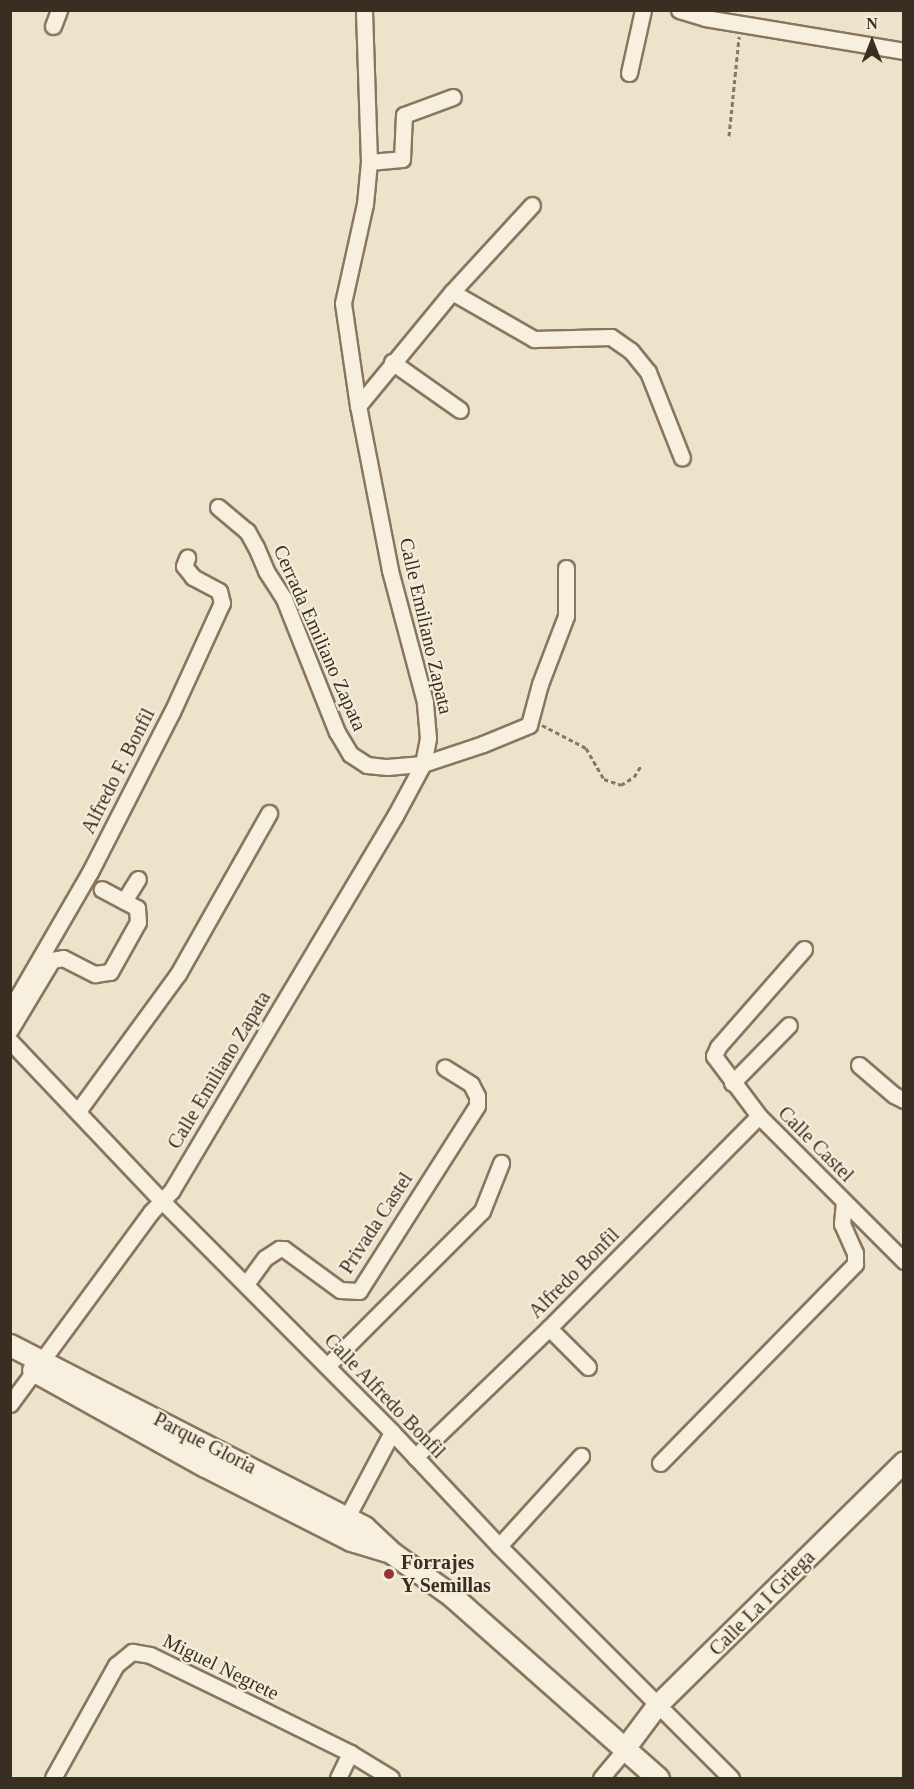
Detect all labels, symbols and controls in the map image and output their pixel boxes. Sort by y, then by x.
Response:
north arrow [842,12,902,72]
text: N [866,15,878,32]
street label: Calle Emiliano Zapata [394,536,458,716]
street label: Cerrada Emiliano Zapata [268,541,372,735]
street label: Alfredo F. Bonfil [76,704,160,838]
street label: Calle Emiliano Zapata [162,987,276,1153]
street label: Calle Castel [773,1101,859,1187]
street label: Privada Castel [334,1168,418,1278]
street label: Alfredo Bonfil [524,1223,624,1323]
street label: Calle Alfredo Bonfil [319,1328,451,1464]
street label: Parque Gloria [150,1407,260,1479]
street label: Calle La I Griega [704,1545,820,1661]
place label: Forrajes Y Semillas [401,1550,492,1597]
marker: Forrajes Y Semillas [382,1567,396,1581]
street label: Miguel Negrete [159,1629,283,1705]

